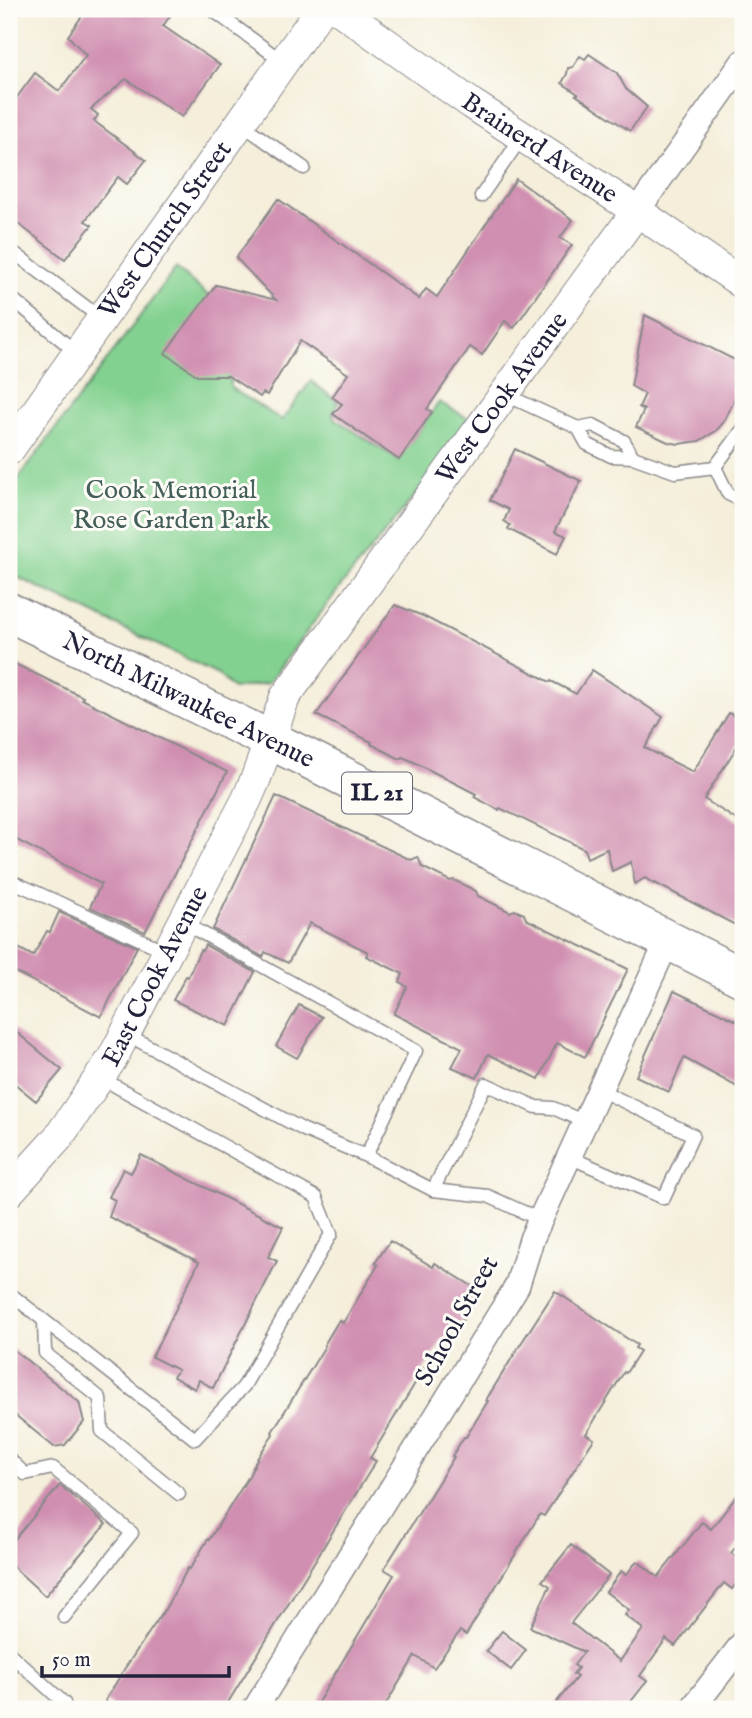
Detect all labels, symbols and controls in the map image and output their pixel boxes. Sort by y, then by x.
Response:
street label: Brainerd Avenue [455,85,624,211]
street label: West Church Street [91,134,239,325]
street label: West Cook Avenue [428,305,575,490]
park label: Cook Memorial Rose Garden Park [73,474,270,537]
street label: North Milwaukee Avenue [57,624,320,776]
road number: IL 21 [342,772,412,814]
street label: East Cook Avenue [95,880,215,1072]
street label: School Street [408,1250,506,1392]
scale bar [42,1634,229,1678]
text: 50 m [52,1647,91,1674]

